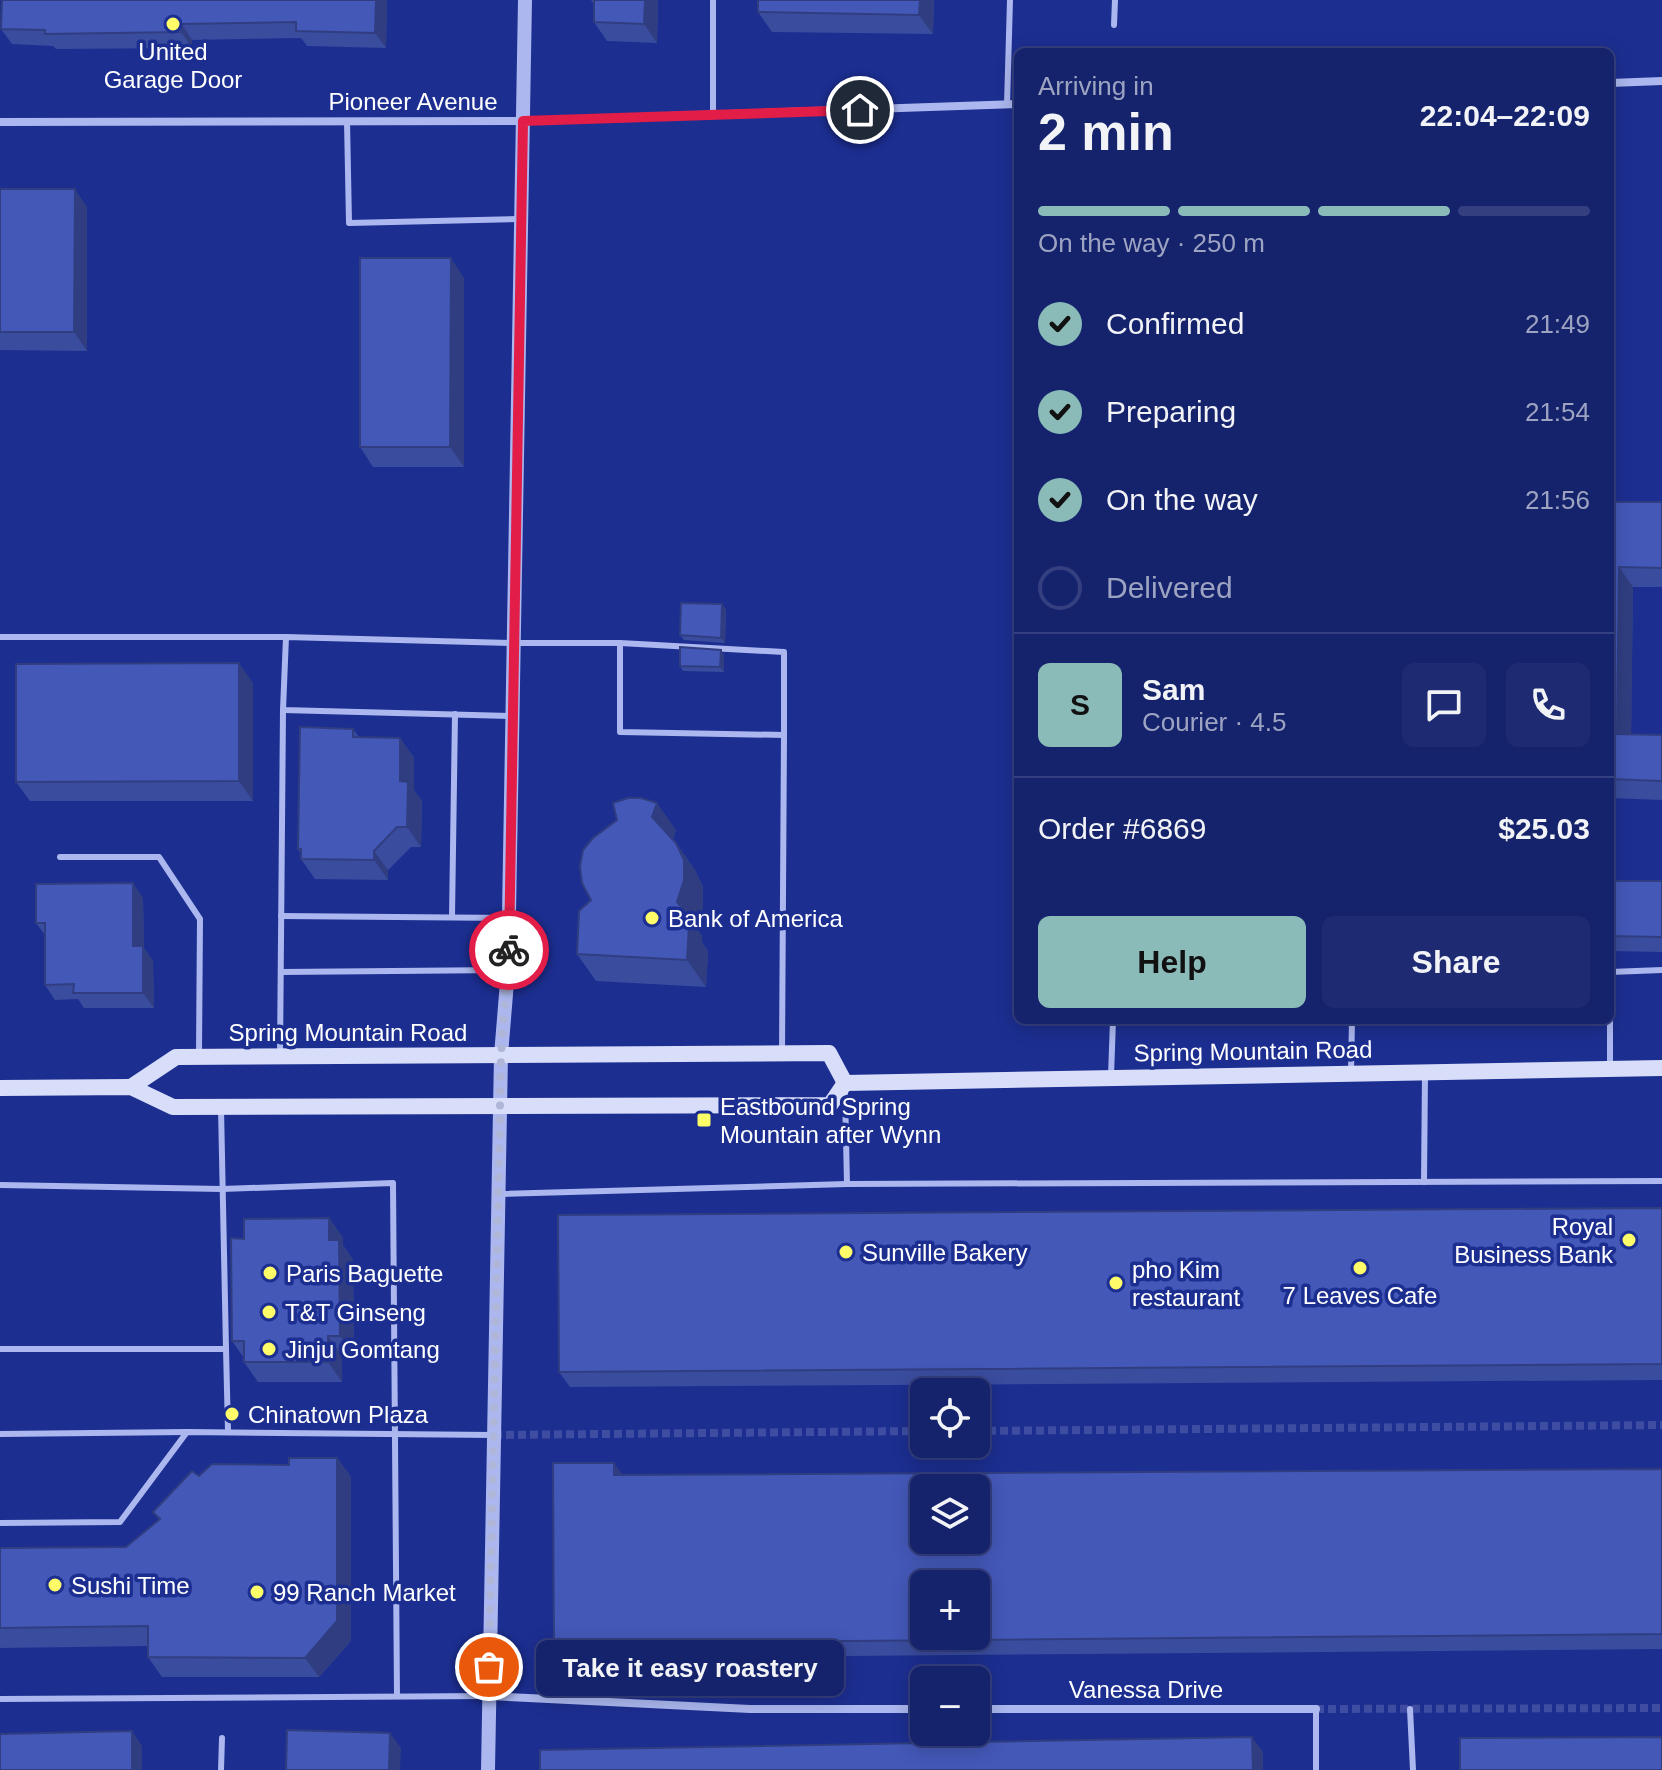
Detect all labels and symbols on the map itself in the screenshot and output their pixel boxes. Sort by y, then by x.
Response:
marker: United Garage Door [164,15,182,33]
place label: United Garage Door [104,38,242,93]
pin [826,76,894,144]
street label: Pioneer Avenue [328,88,498,115]
place label: Bank of America [668,905,843,932]
marker: Bank of America [643,909,661,927]
courier [469,910,549,990]
street label: Spring Mountain Road [229,1019,467,1046]
street label: Spring Mountain Road [1133,1035,1373,1067]
place label: Eastbound Spring Mountain after Wynn [720,1093,941,1148]
marker: Eastbound Spring Mountain after Wynn [695,1111,713,1129]
place label: Royal Business Bank [1454,1213,1614,1268]
marker: Royal Business Bank [1620,1231,1638,1249]
place label: Sunville Bakery [862,1239,1027,1266]
marker: Sunville Bakery [837,1243,855,1261]
place label: pho Kim restaurant [1132,1256,1240,1311]
marker: 7 Leaves Cafe [1351,1259,1369,1277]
place label: Paris Baguette [286,1260,443,1287]
marker: Paris Baguette [261,1264,279,1282]
marker: pho Kim restaurant [1107,1274,1125,1292]
place label: 7 Leaves Cafe [1283,1282,1437,1309]
place label: T&T Ginseng [285,1299,426,1326]
marker: T&T Ginseng [260,1303,278,1321]
place label: Jinju Gomtang [285,1336,440,1363]
marker: Jinju Gomtang [260,1340,278,1358]
place label: Chinatown Plaza [248,1401,429,1428]
marker: Chinatown Plaza [223,1405,241,1423]
place label: Sushi Time [71,1572,190,1599]
marker: Sushi Time [46,1576,64,1594]
place label: 99 Ranch Market [273,1579,456,1606]
marker: 99 Ranch Market [248,1583,266,1601]
pin [455,1633,523,1701]
callout: Take it easy roastery [537,1639,845,1695]
street label: Vanessa Drive [1069,1676,1223,1703]

